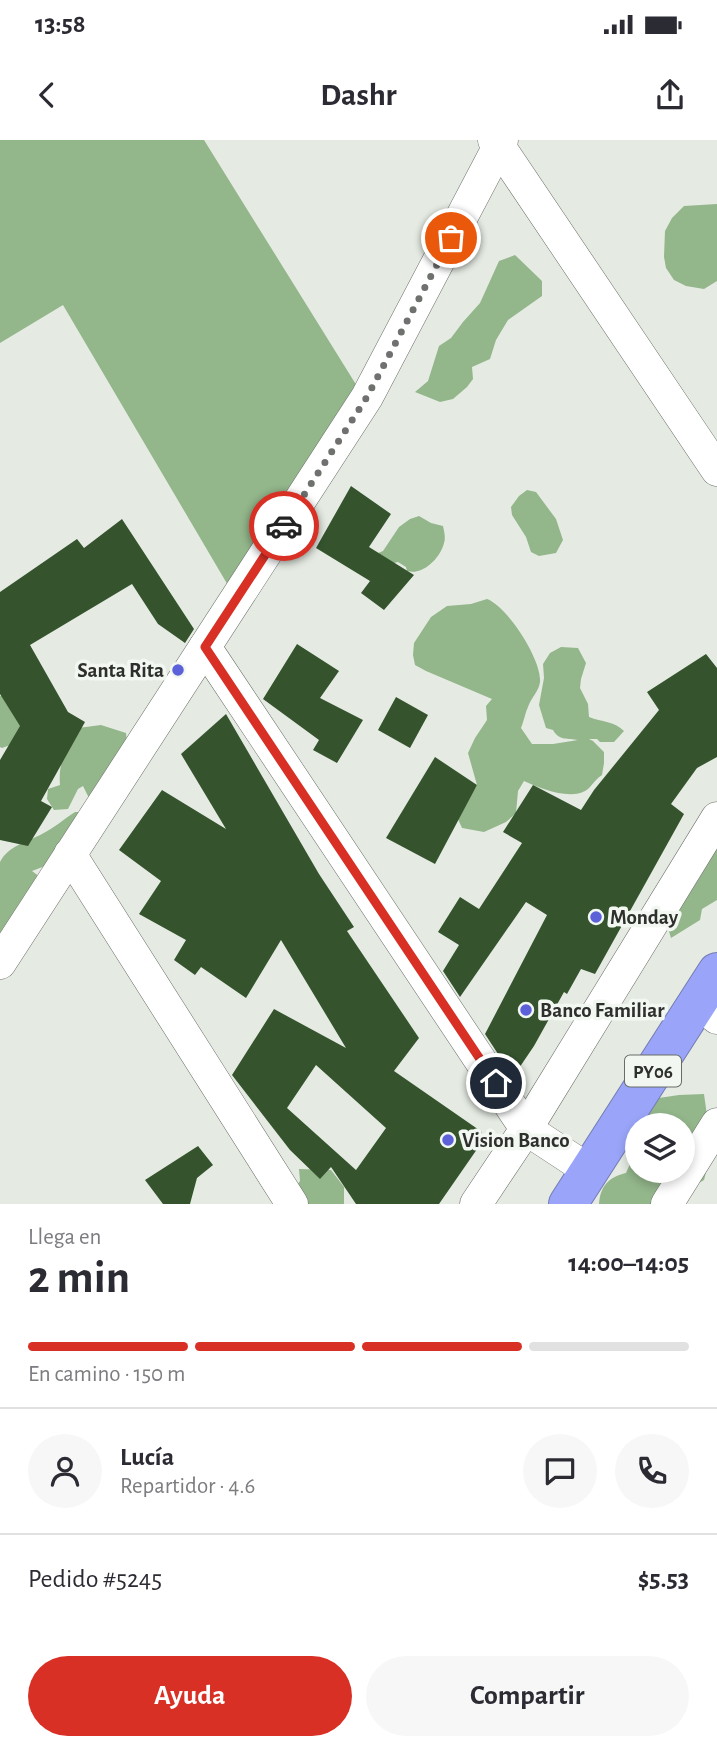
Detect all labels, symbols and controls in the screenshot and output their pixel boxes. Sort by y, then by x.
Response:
text: 13:58 [35,11,86,37]
icon: back [28,76,66,114]
icon: share [651,76,689,114]
text: Dashr [320,79,397,111]
pin [421,208,481,268]
icon: bag [432,219,470,257]
courier [249,491,319,561]
icon: car [265,507,303,545]
place label: Santa Rita [77,660,164,681]
marker: Santa Rita [170,662,186,678]
place label: Monday [610,907,679,928]
marker: Monday [588,909,604,925]
place label: Banco Familiar [540,1000,665,1021]
marker: Banco Familiar [518,1002,534,1018]
pin [466,1053,526,1113]
road number: PY06 [625,1056,681,1086]
icon: home [477,1064,515,1102]
map controls [625,1113,695,1183]
button: layers [625,1113,695,1183]
place label: Vision Banco [462,1130,570,1151]
marker: Vision Banco [440,1132,456,1148]
text: Llega en [28,1226,101,1249]
text: 14:00–14:05 [568,1250,689,1276]
text: 2 min [28,1255,130,1301]
text: En camino · 150 m [28,1363,185,1386]
button: person [28,1434,102,1508]
button: chat [523,1434,597,1508]
button: phone [615,1434,689,1508]
text: Lucía [120,1444,174,1470]
text: Repartidor · 4.6 [120,1475,255,1498]
text: Pedido #5245 [28,1566,162,1592]
text: $5.53 [638,1566,689,1592]
button: Ayuda [28,1656,352,1736]
button: Compartir [366,1656,689,1736]

